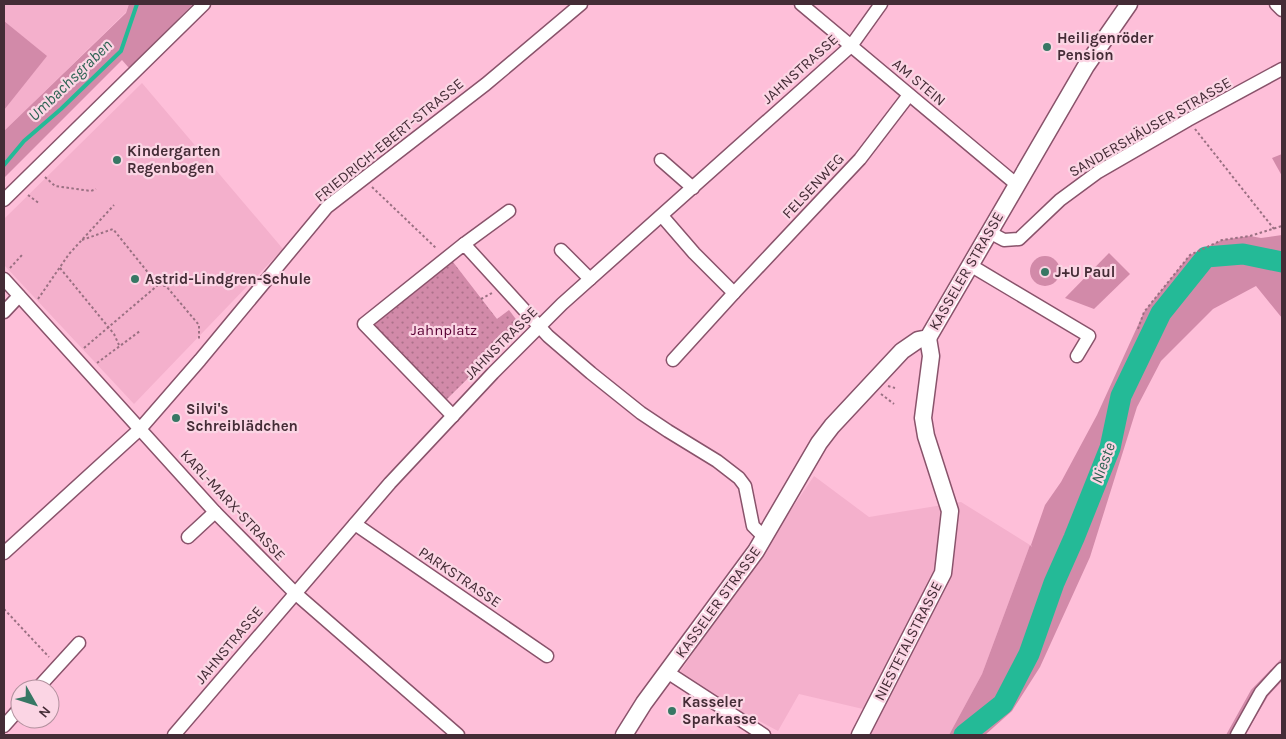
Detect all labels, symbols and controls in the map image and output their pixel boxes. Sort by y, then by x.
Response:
place label: Heiligenröder Pension [1057,29,1154,64]
street label: JAHNSTRASSE [758,30,842,108]
water label: Umbachsgraben [24,35,116,125]
marker: Heiligenröder Pension [1041,41,1053,53]
street label: AM STEIN [889,54,949,110]
street label: SANDERSHÄUSER STRASSE [1066,73,1234,181]
street label: FRIEDRICH-EBERT-STRASSE [311,74,467,206]
place label: Kindergarten Regenbogen [127,142,221,177]
street label: FELSENWEG [778,150,848,222]
marker: Kindergarten Regenbogen [111,154,123,166]
street label: KASSELER STRASSE [925,209,1007,333]
place label: J+U Paul [1055,263,1115,281]
marker: J+U Paul [1039,266,1051,278]
place label: Astrid-Lindgren-Schule [145,270,311,288]
marker: Astrid-Lindgren-Schule [129,273,141,285]
street label: JAHNSTRASSE [461,303,541,383]
park label: Jahnplatz [411,321,477,339]
place label: Silvi's Schreiblädchen [186,400,298,435]
marker: Silvi's Schreiblädchen [170,412,182,424]
water label: Nieste [1087,439,1119,486]
street label: KARL-MARX-STRASSE [177,446,289,564]
street label: PARKSTRASSE [415,543,505,611]
street label: KASSELER STRASSE [672,543,764,661]
street label: NIESTETALSTRASSE [870,578,946,704]
street label: JAHNSTRASSE [191,602,267,688]
north arrow [10,679,60,729]
place label: Kasseler Sparkasse [682,693,757,728]
text: N [35,703,54,721]
marker: Kasseler Sparkasse [666,705,678,717]

